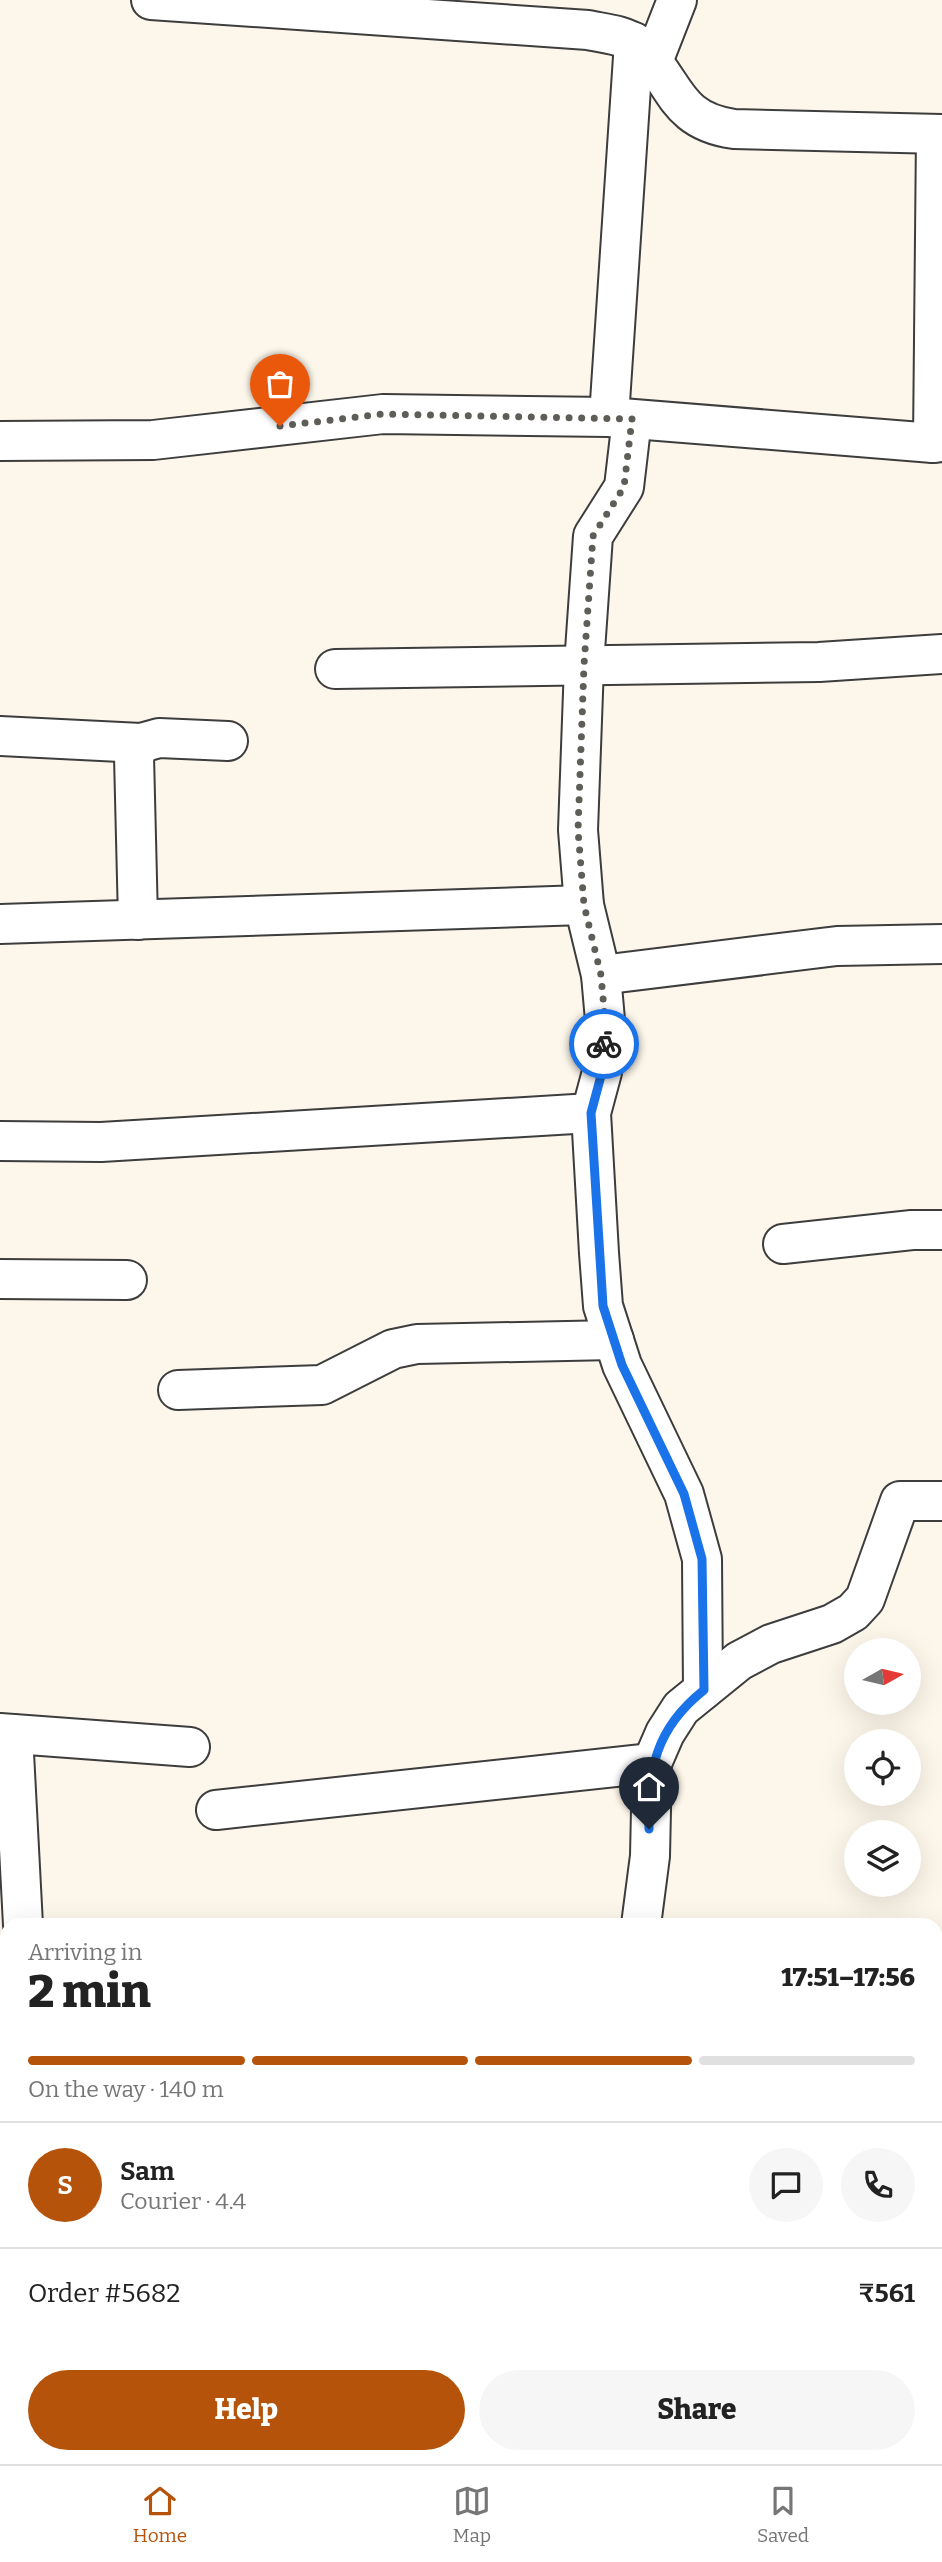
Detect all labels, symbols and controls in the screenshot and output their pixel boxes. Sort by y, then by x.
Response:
pin [250,354,310,426]
icon: bag [261,365,299,403]
courier [569,1009,639,1079]
icon: bike [585,1025,623,1063]
north arrow [844,1638,920,1715]
map controls [844,1638,921,1897]
button: locate [844,1729,921,1806]
pin [619,1757,679,1829]
icon: home [630,1768,668,1806]
button: layers [844,1820,921,1897]
text: Arriving in [28,1938,142,1966]
text: 17:51–17:56 [781,1962,915,1993]
text: 2 min [28,1964,151,2019]
text: On the way · 140 m [28,2075,224,2103]
button: chat [749,2148,823,2222]
button: phone [841,2148,915,2222]
text: Sam [120,2156,175,2187]
text: S [57,2170,73,2201]
text: Courier · 4.4 [120,2187,246,2215]
text: Order #5682 [28,2278,180,2309]
text: ₹561 [858,2278,915,2309]
button: Help [28,2370,465,2450]
button: Share [479,2370,915,2450]
tab: Home [133,2482,187,2547]
tab: Map [453,2482,491,2547]
tab: Saved [757,2482,809,2547]

